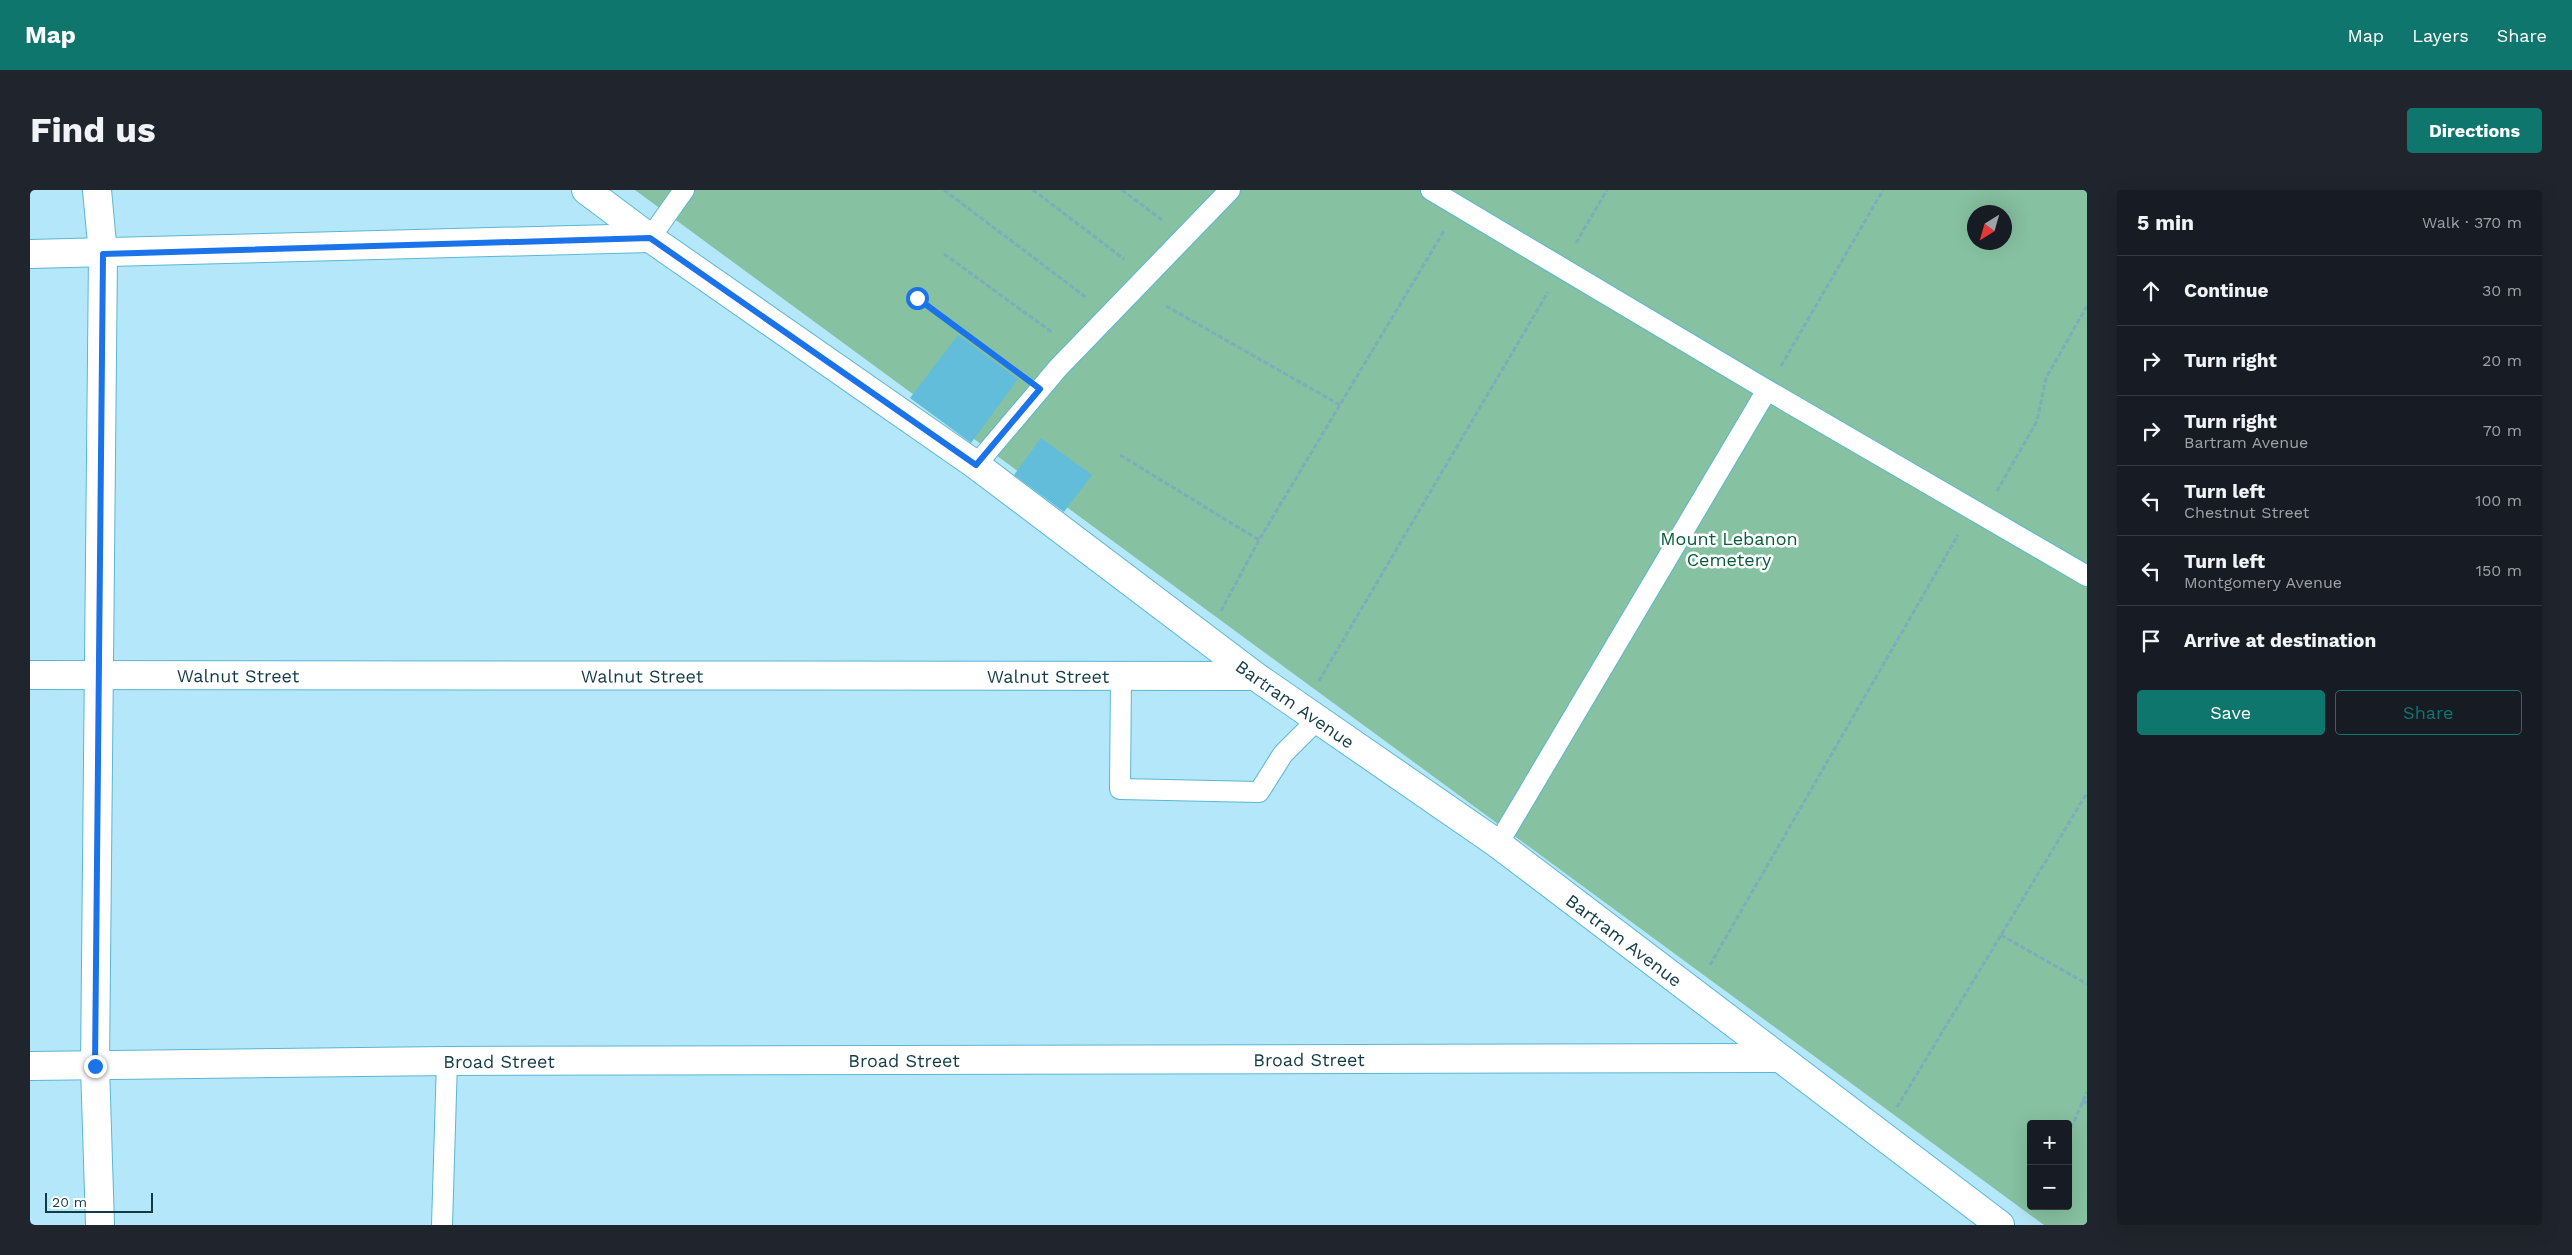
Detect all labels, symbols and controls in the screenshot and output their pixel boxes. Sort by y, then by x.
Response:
text: Map [25,21,76,49]
text: Map [2347,25,2384,46]
text: Layers [2412,25,2469,46]
text: Share [2497,25,2547,46]
button: Directions [2407,108,2542,153]
text: Find us [30,109,156,151]
north arrow [1967,205,2012,250]
text: 5 min [2137,210,2194,235]
text: Walk · 370 m [2422,213,2522,232]
icon: ahead [2137,277,2165,305]
text: Continue [2184,279,2268,302]
text: 30 m [2482,281,2522,300]
route start [906,287,929,310]
icon: right [2137,347,2165,375]
text: Turn right [2184,349,2277,372]
text: 20 m [2482,351,2522,370]
text: Turn right [2184,410,2277,433]
icon: right [2137,417,2165,445]
text: 70 m [2483,421,2522,440]
text: Bartram Avenue [2184,433,2308,452]
text: Turn left [2184,480,2265,503]
icon: left [2137,487,2165,515]
text: 100 m [2475,491,2522,510]
text: Chestnut Street [2184,503,2309,522]
park label: Mount Lebanon Cemetery [1660,528,1798,570]
text: Turn left [2184,550,2265,573]
icon: left [2137,557,2165,585]
text: 150 m [2476,561,2522,580]
text: Montgomery Avenue [2184,573,2342,592]
icon: arrive [2137,627,2165,655]
text: Arrive at destination [2184,629,2376,652]
street label: Bartram Avenue [1232,655,1359,752]
street label: Walnut Street [177,665,300,686]
street label: Walnut Street [581,665,704,686]
street label: Walnut Street [987,665,1110,686]
button: Save [2137,690,2325,735]
button: Share [2335,690,2522,735]
street label: Bartram Avenue [1562,889,1686,991]
street label: Broad Street [1253,1048,1365,1070]
street label: Broad Street [848,1049,960,1071]
street label: Broad Street [443,1050,555,1072]
route end [84,1055,107,1078]
map controls [2027,1120,2072,1210]
button: + [2027,1120,2072,1165]
button: − [2027,1165,2072,1210]
scale bar [45,1190,152,1213]
text: 20 m [52,1194,87,1210]

